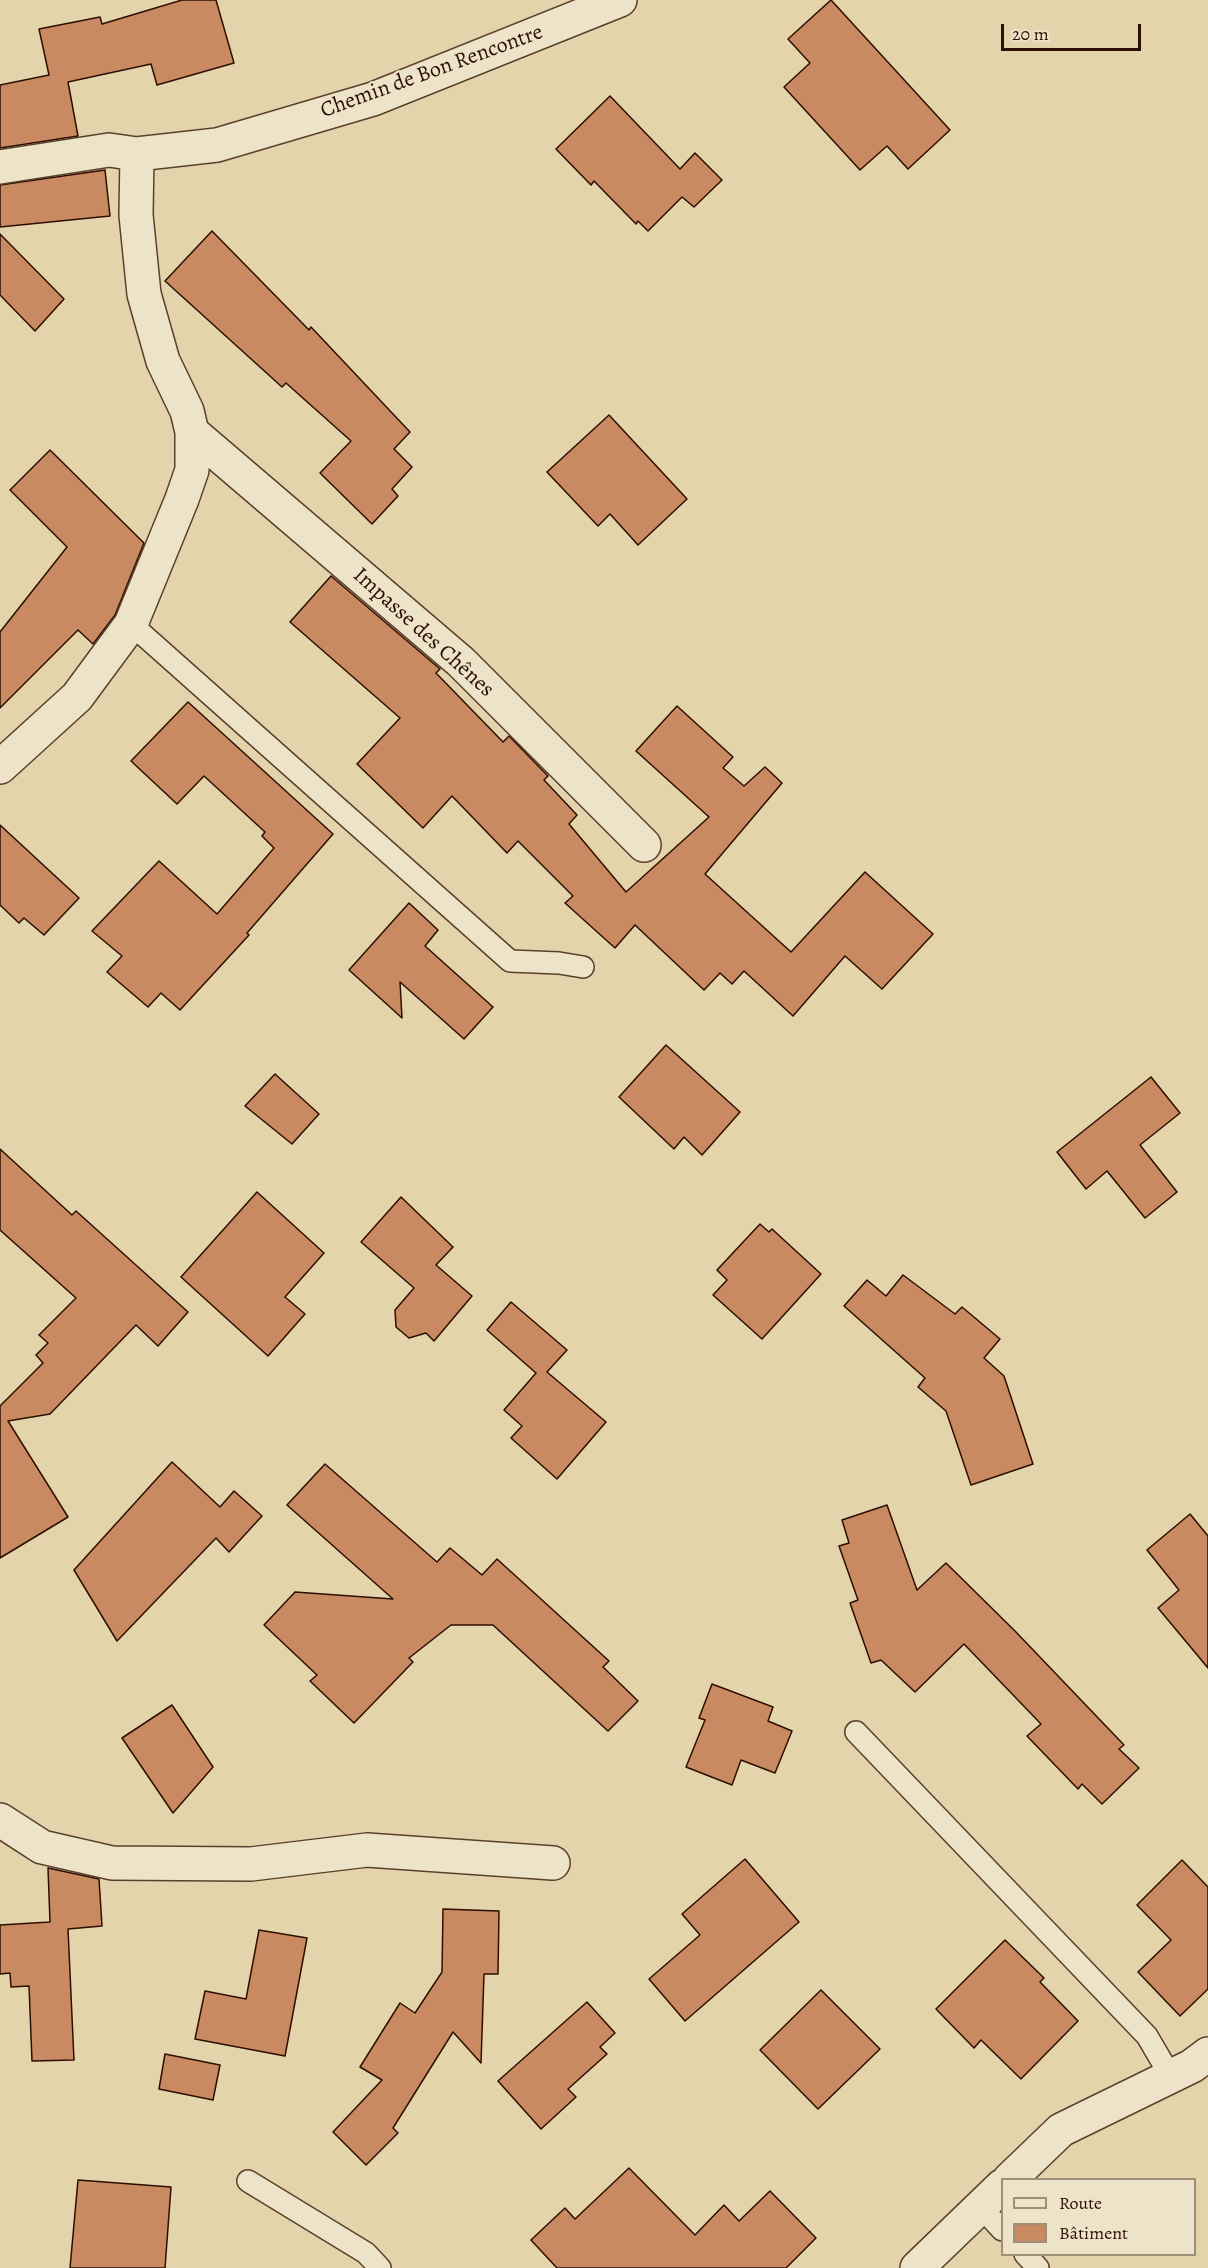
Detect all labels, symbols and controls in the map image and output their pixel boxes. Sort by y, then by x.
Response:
scale bar [1004,12,1144,50]
street label: Chemin de Bon Rencontre [317,19,547,125]
text: 20 m [1012,22,1049,46]
street label: Impasse des Chênes [347,563,499,703]
legend [1001,2178,1196,2256]
text: Route [1059,2191,1102,2215]
text: Bâtiment [1059,2221,1128,2245]

